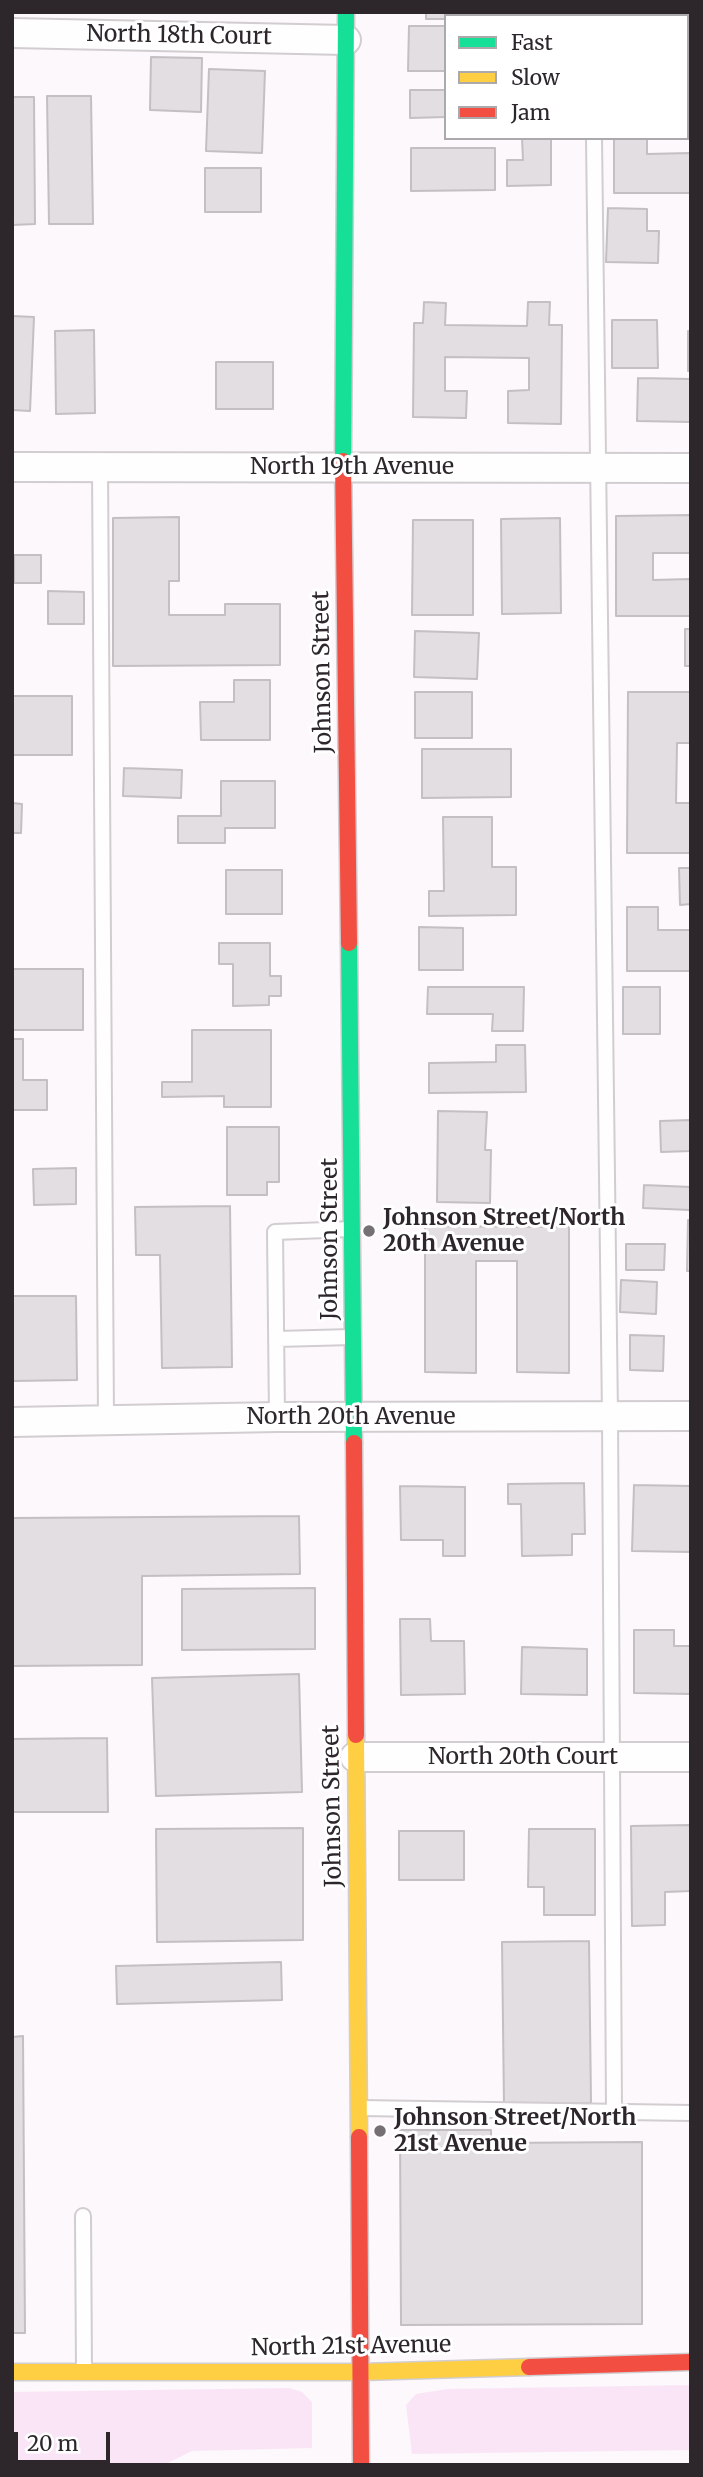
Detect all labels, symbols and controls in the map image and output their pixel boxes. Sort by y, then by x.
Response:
legend [444,14,689,140]
street label: North 18th Court [86,21,272,51]
text: Fast [511,29,553,56]
text: Slow [511,64,560,91]
text: Jam [511,99,550,126]
street label: North 19th Avenue [250,453,454,481]
street label: Johnson Street [308,590,338,754]
street label: Johnson Street [316,1158,344,1320]
place label: Johnson Street/North 20th Avenue [383,1204,625,1258]
marker: Johnson Street/North 20th Avenue [361,1223,377,1239]
street label: North 20th Avenue [246,1403,456,1431]
street label: Johnson Street [318,1724,348,1888]
street label: North 20th Court [428,1743,618,1771]
place label: Johnson Street/North 21st Avenue [394,2104,636,2158]
marker: Johnson Street/North 21st Avenue [372,2123,388,2139]
street label: North 21st Avenue [251,2331,451,2363]
scale bar [18,2418,114,2462]
text: 20 m [27,2430,78,2457]

